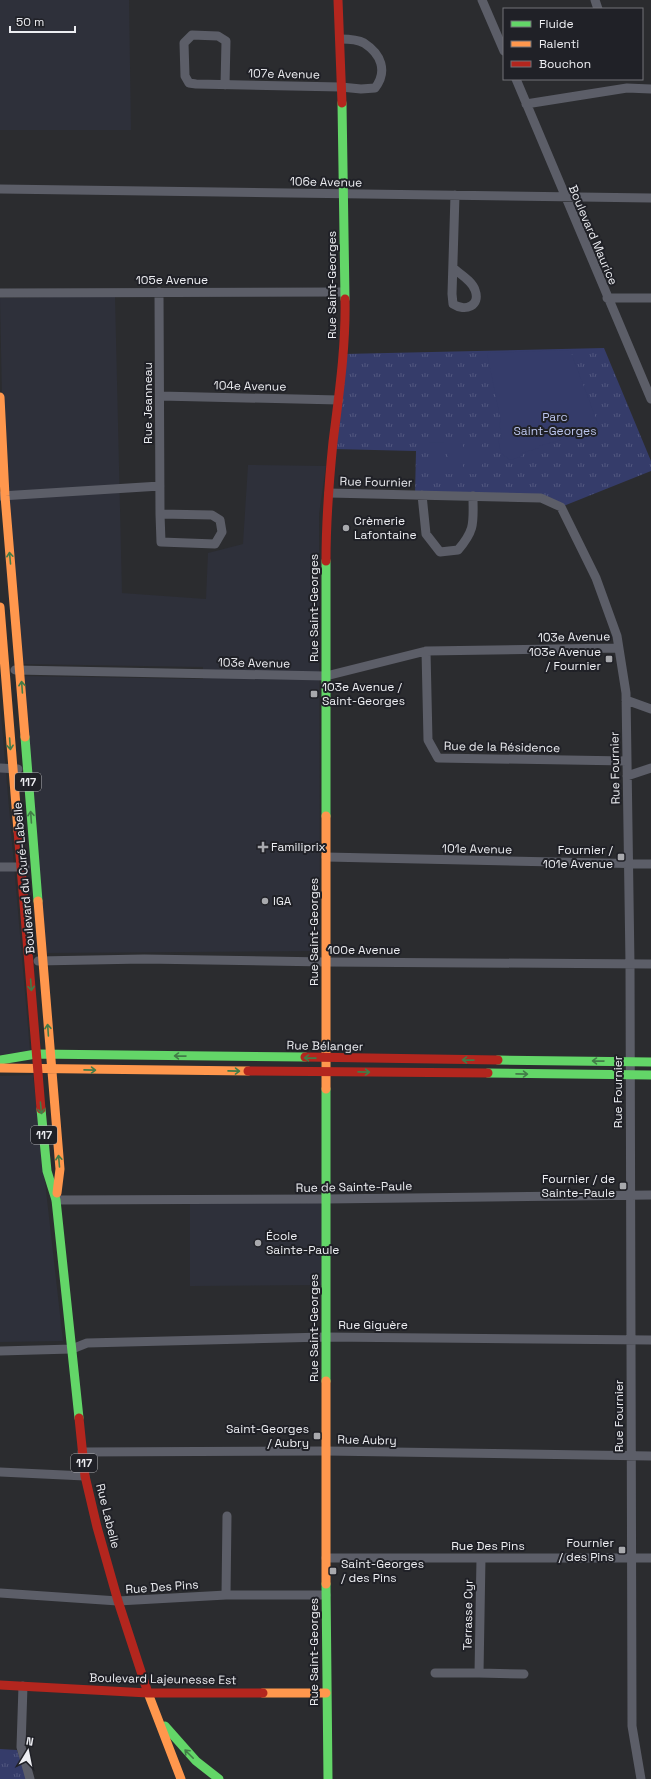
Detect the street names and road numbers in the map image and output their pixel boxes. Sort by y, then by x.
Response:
street label: 107e Avenue [248,65,320,83]
street label: 106e Avenue [290,173,362,191]
street label: Boulevard Maurice [565,183,621,287]
street label: Rue Saint-Georges [324,231,340,339]
street label: 105e Avenue [136,272,208,288]
street label: Rue Jeanneau [140,362,156,444]
street label: 104e Avenue [214,377,286,395]
street label: Rue Fournier [339,473,413,491]
street label: Rue Saint-Georges [306,554,322,662]
street label: 103e Avenue [538,628,610,646]
street label: 103e Avenue [218,654,290,672]
street label: Rue Fournier [606,731,624,805]
street label: Rue de la Résidence [444,738,560,756]
road number: 117 [15,773,41,791]
street label: Boulevard du Curé-Labelle [9,802,39,954]
street label: 101e Avenue [442,840,512,858]
street label: Rue Saint-Georges [306,878,322,986]
street label: 100e Avenue [328,942,400,958]
street label: Rue Bélanger [287,1037,364,1055]
street label: Rue Fournier [610,1055,626,1128]
road number: 117 [31,1126,57,1144]
street label: Rue de Sainte-Paule [296,1178,412,1196]
street label: Rue Saint-Georges [306,1274,322,1382]
street label: Rue Giguère [338,1317,408,1333]
street label: Rue Fournier [611,1379,627,1452]
street label: Rue Aubry [337,1431,397,1449]
road number: 117 [71,1454,97,1472]
street label: Rue Labelle [92,1482,124,1550]
street label: Rue Des Pins [451,1538,525,1554]
street label: Rue Des Pins [125,1576,199,1598]
street label: Terrasse Cyr [459,1579,477,1651]
street label: Rue Saint-Georges [306,1598,322,1706]
street label: Boulevard Lajeunesse Est [89,1670,237,1688]

